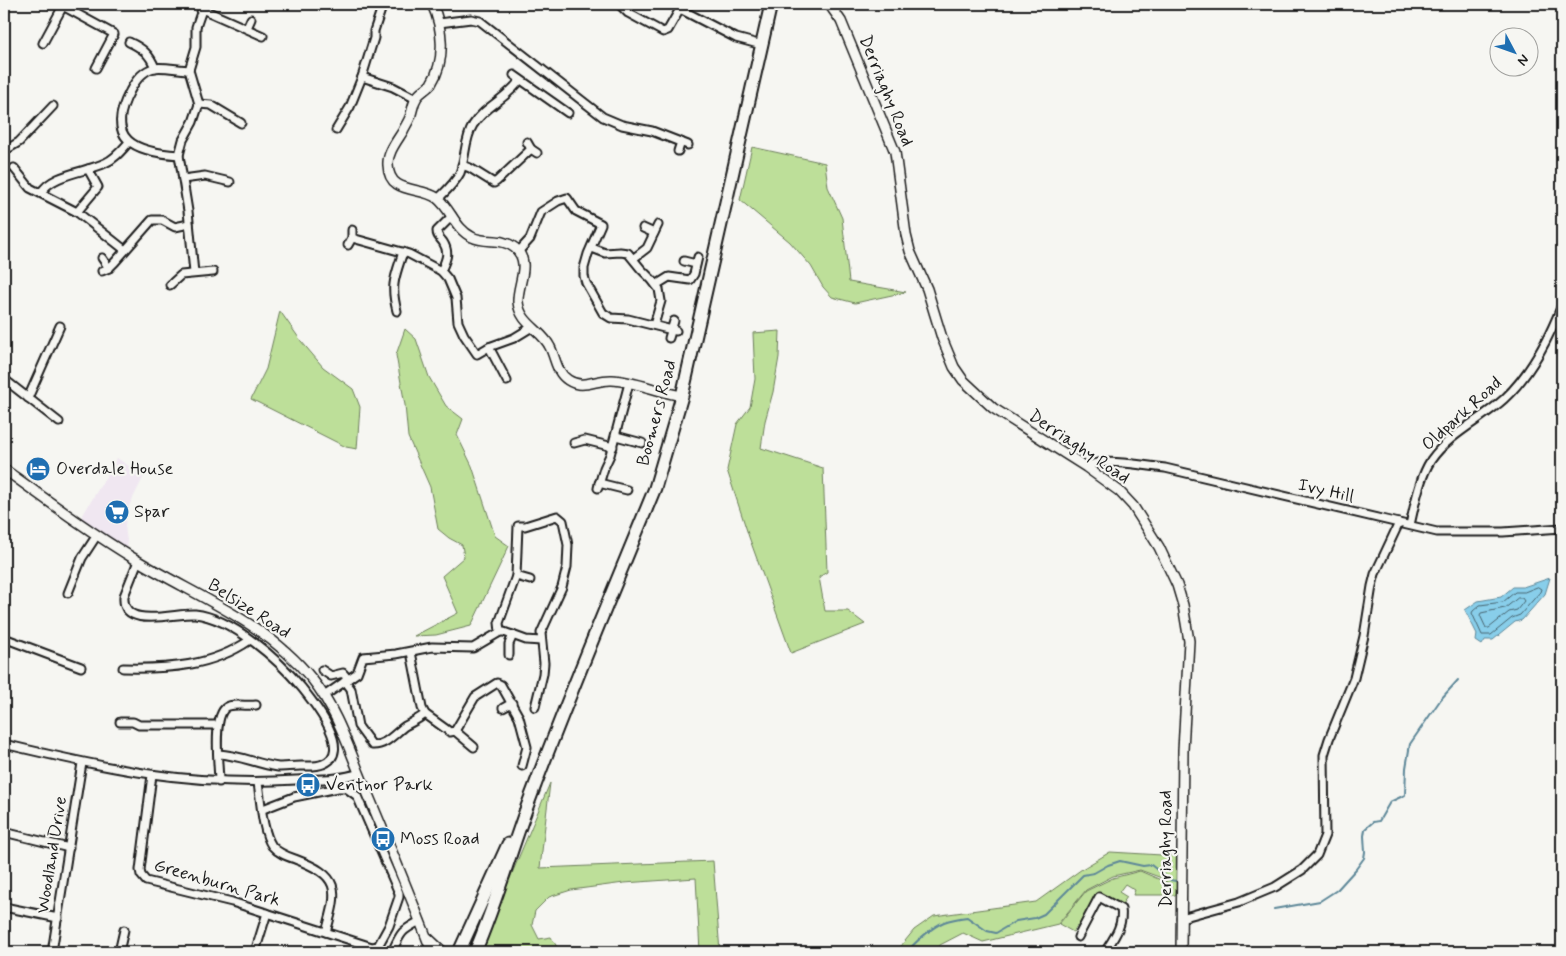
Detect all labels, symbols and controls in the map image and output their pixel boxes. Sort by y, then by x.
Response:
north arrow [1488,28,1538,78]
street label: Derriaghy Road [853,32,919,150]
text: N [1513,50,1533,69]
street label: Boomers Road [631,357,683,469]
street label: Oldpark Road [1417,371,1507,457]
street label: Derriaghy Road [1024,404,1134,490]
hotel icon: Overdale House [25,456,51,482]
place label: Overdale House [56,457,173,481]
street label: Ivy Hill [1296,473,1356,509]
supermarket icon: Spar [104,499,130,525]
place label: Spar [134,500,170,524]
street label: Belsize Road [203,573,295,645]
bus stop icon: Ventnor Park [295,772,321,798]
place label: Ventnor Park [326,773,433,797]
street label: Derriaghy Road [1154,790,1178,908]
street label: Woodland Drive [31,795,73,915]
bus stop icon: Moss Road [370,826,396,852]
place label: Moss Road [400,827,480,851]
street label: Greenburn Park [151,854,283,913]

